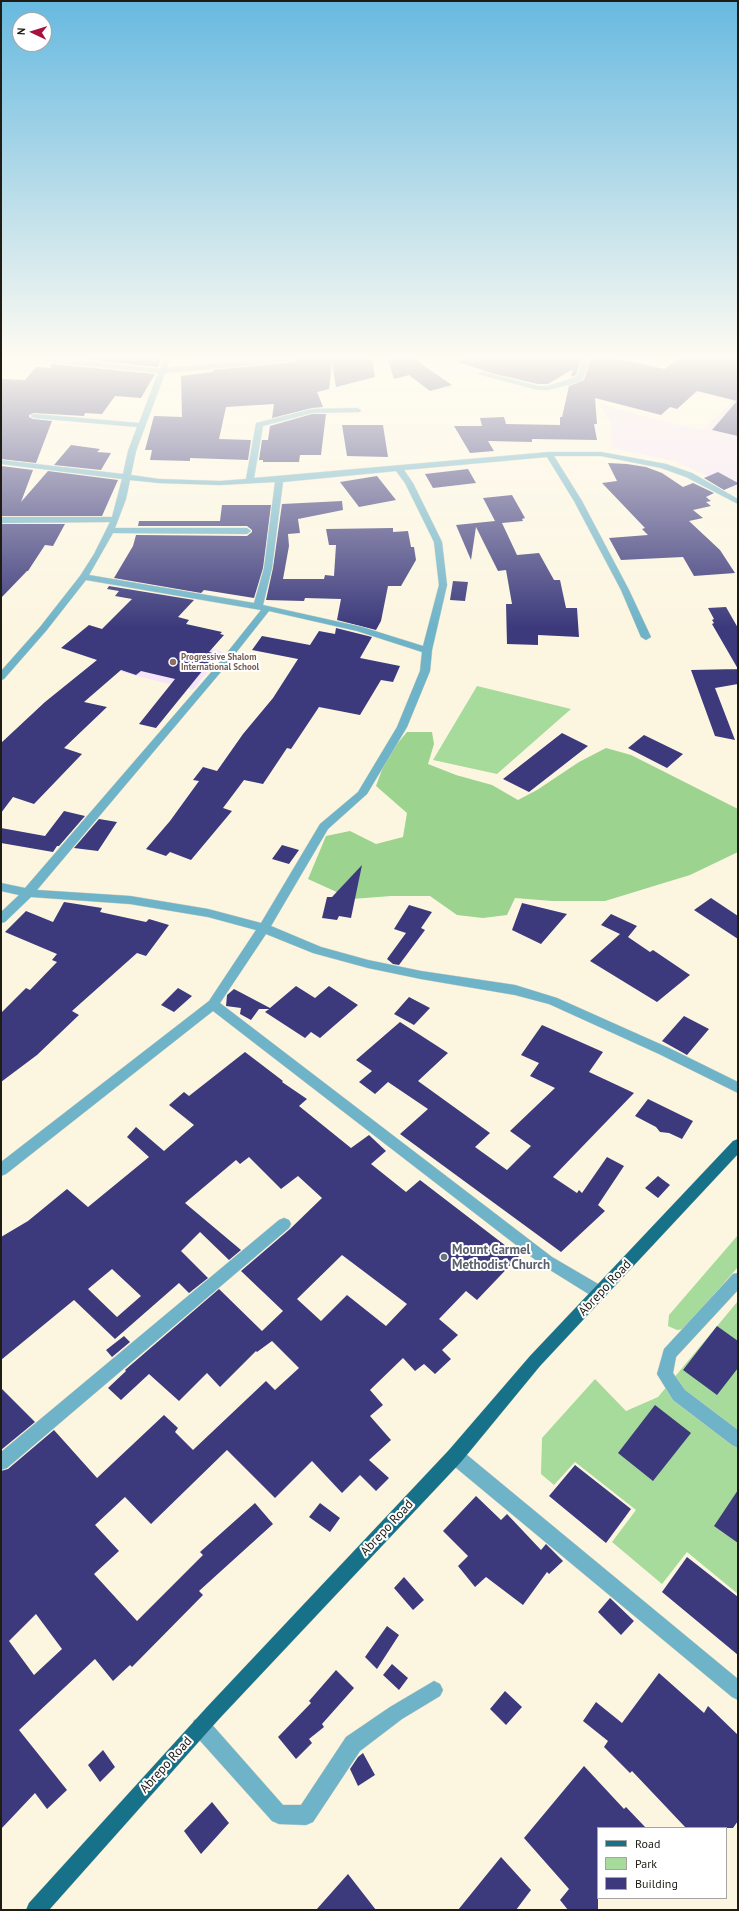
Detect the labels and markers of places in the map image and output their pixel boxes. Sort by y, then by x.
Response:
place label: Progressive Shalom International School [181,652,259,673]
marker: Progressive Shalom International School [168,657,178,667]
place label: Mount Carmel Methodist Church [452,1242,550,1273]
marker: Mount Carmel Methodist Church [439,1252,449,1262]

